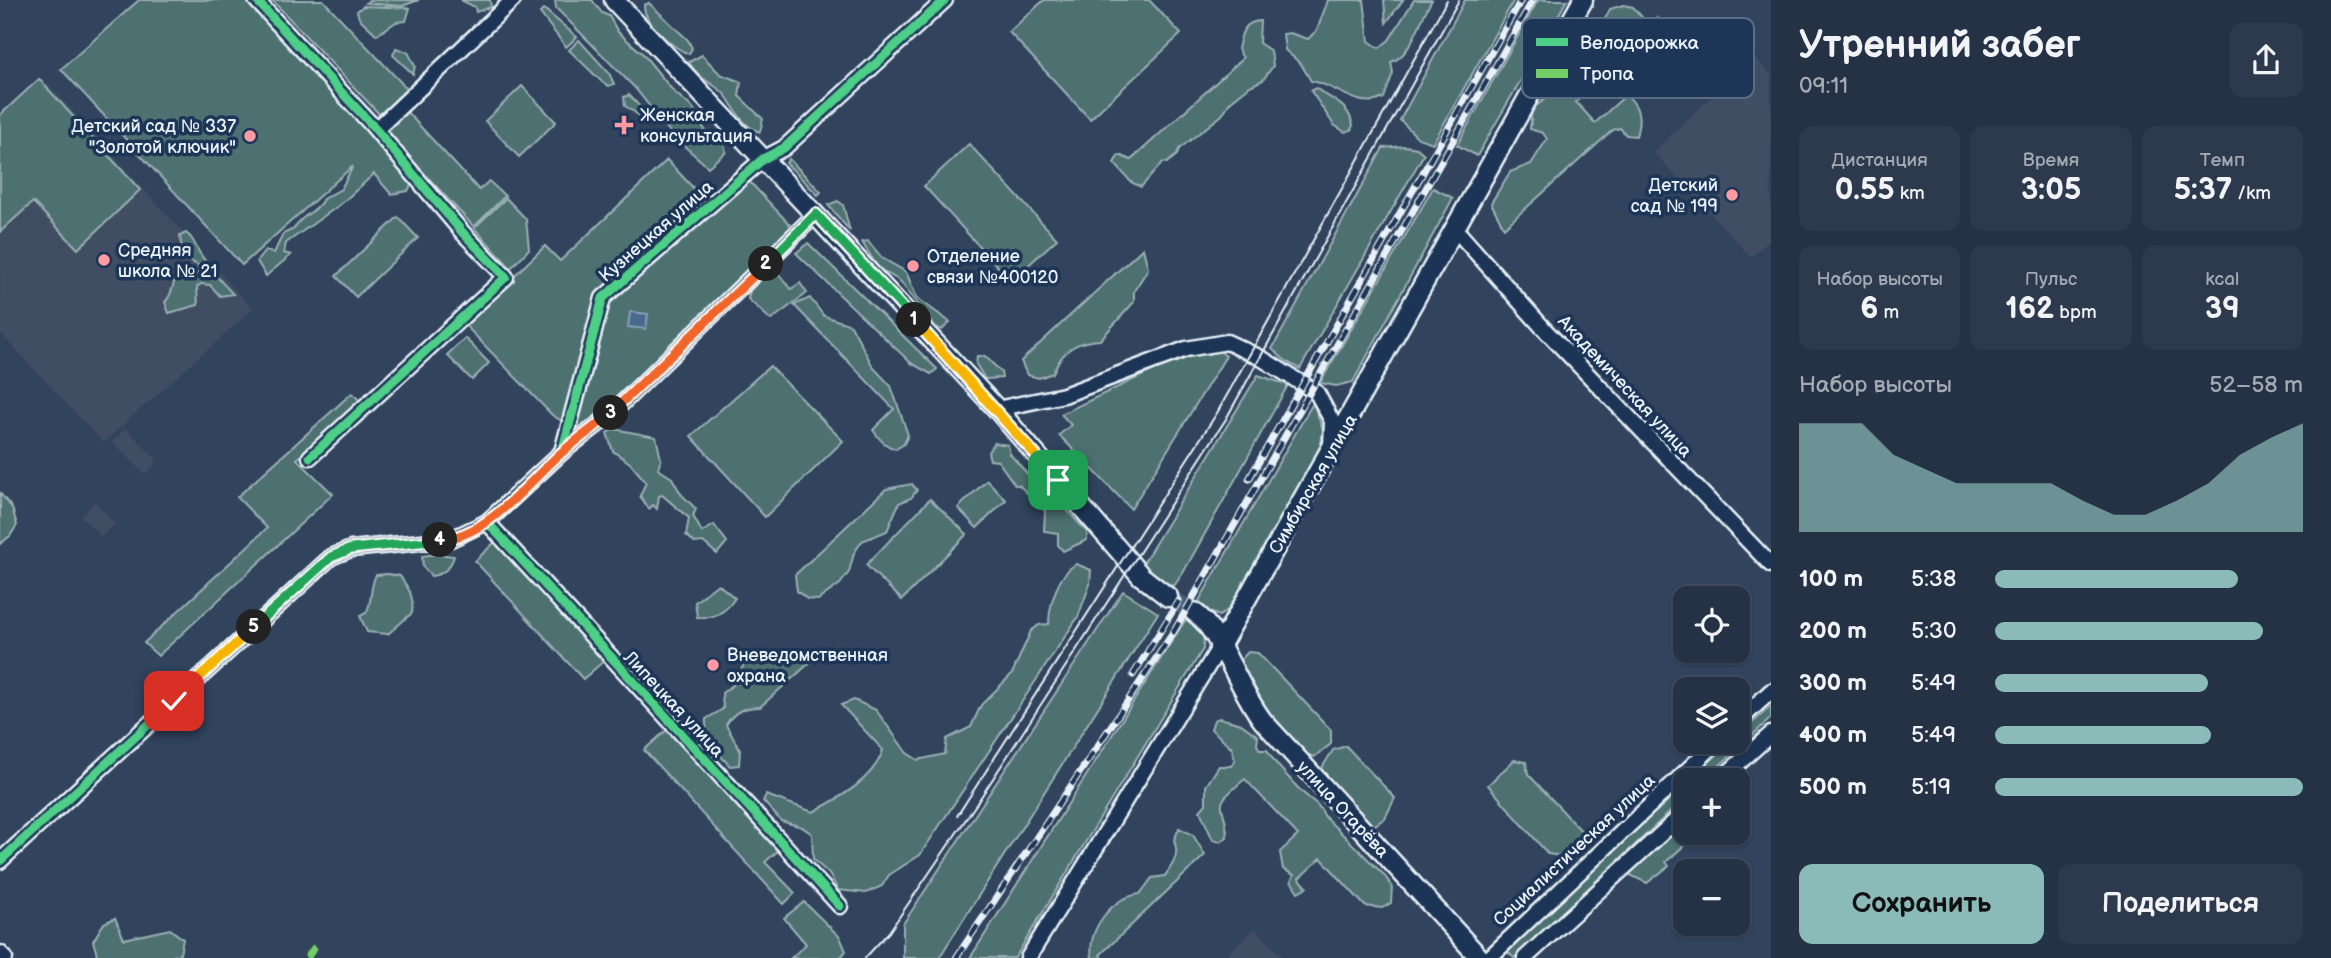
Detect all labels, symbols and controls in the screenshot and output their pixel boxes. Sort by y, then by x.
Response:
legend [1522,18,1754,98]
text: Утренний забег [1799,23,2081,68]
button: share [2229,23,2303,97]
text: Велодорожка [1580,32,1699,55]
text: Тропа [1580,63,1634,86]
text: 09:11 [1799,72,1848,100]
place label: Женская консультация [640,105,753,147]
marker: Женская консультация [614,115,634,135]
place label: Детский сад № 337 "Золотой ключик" [71,116,236,158]
marker: Детский сад № 337 "Золотой ключик" [242,128,258,144]
text: Дистанция [1832,149,1928,172]
text: Время [2023,149,2079,172]
text: Темп [2200,149,2245,172]
text: 0.55 [1835,172,1895,208]
text: 3:05 [2021,172,2081,208]
text: 5:37 [2174,172,2232,208]
place label: Детский сад № 199 [1631,175,1718,217]
street label: Кузнецкая улица [595,176,718,287]
text: km [1895,182,1925,205]
text: /km [2232,182,2271,205]
marker: Детский сад № 199 [1724,187,1740,203]
place label: Средняя школа № 21 [118,240,218,282]
pin: 2 [748,246,784,282]
place label: Отделение связи №400120 [927,246,1058,288]
marker: Средняя школа № 21 [96,252,112,268]
text: 2 [760,252,771,275]
marker: Отделение связи №400120 [905,258,921,274]
text: Набор высоты [1816,268,1943,291]
text: Пульс [2025,268,2077,291]
text: kcal [2205,268,2239,291]
text: 6 [1860,291,1878,327]
text: 162 [2005,291,2054,327]
text: 39 [2205,291,2240,327]
text: m [1878,301,1899,324]
text: bpm [2054,301,2097,324]
pin: 1 [897,302,932,338]
text: 1 [910,308,918,331]
street label: Академическая улица [1553,310,1696,462]
text: Набор высоты [1799,371,1952,399]
text: 52–58 m [2209,371,2303,399]
pin: 3 [594,396,628,430]
text: 3 [605,401,616,424]
street label: Симбирская улица [1265,410,1362,558]
pin [1028,450,1088,510]
icon: arrive [1039,461,1077,499]
pin: 4 [422,522,458,558]
text: 4 [434,528,445,551]
text: 100 m [1799,565,1863,593]
text: 5:38 [1911,565,1956,593]
map controls [1673,586,1750,936]
button: locate [1673,586,1750,663]
pin: 5 [236,610,272,644]
text: 5 [248,615,259,638]
text: 200 m [1799,617,1867,645]
text: 5:30 [1911,617,1957,645]
place label: Вневедомственная охрана [727,645,888,687]
street label: Липецкая улица [619,646,728,762]
marker: Вневедомственная охрана [705,657,721,673]
text: 300 m [1799,669,1867,697]
text: 5:49 [1911,669,1956,697]
pin [144,671,204,731]
button: layers [1673,677,1750,754]
icon: check [155,682,193,720]
text: 400 m [1799,721,1867,749]
text: 5:49 [1911,721,1956,749]
street label: улица Огарёва [1292,756,1393,862]
button: + [1673,768,1750,845]
street label: Социалистическая улица [1489,770,1660,931]
text: 500 m [1799,773,1867,801]
text: 5:19 [1911,773,1951,801]
button: − [1673,859,1750,936]
button: Сохранить [1799,864,2044,944]
button: Поделиться [2058,864,2303,944]

